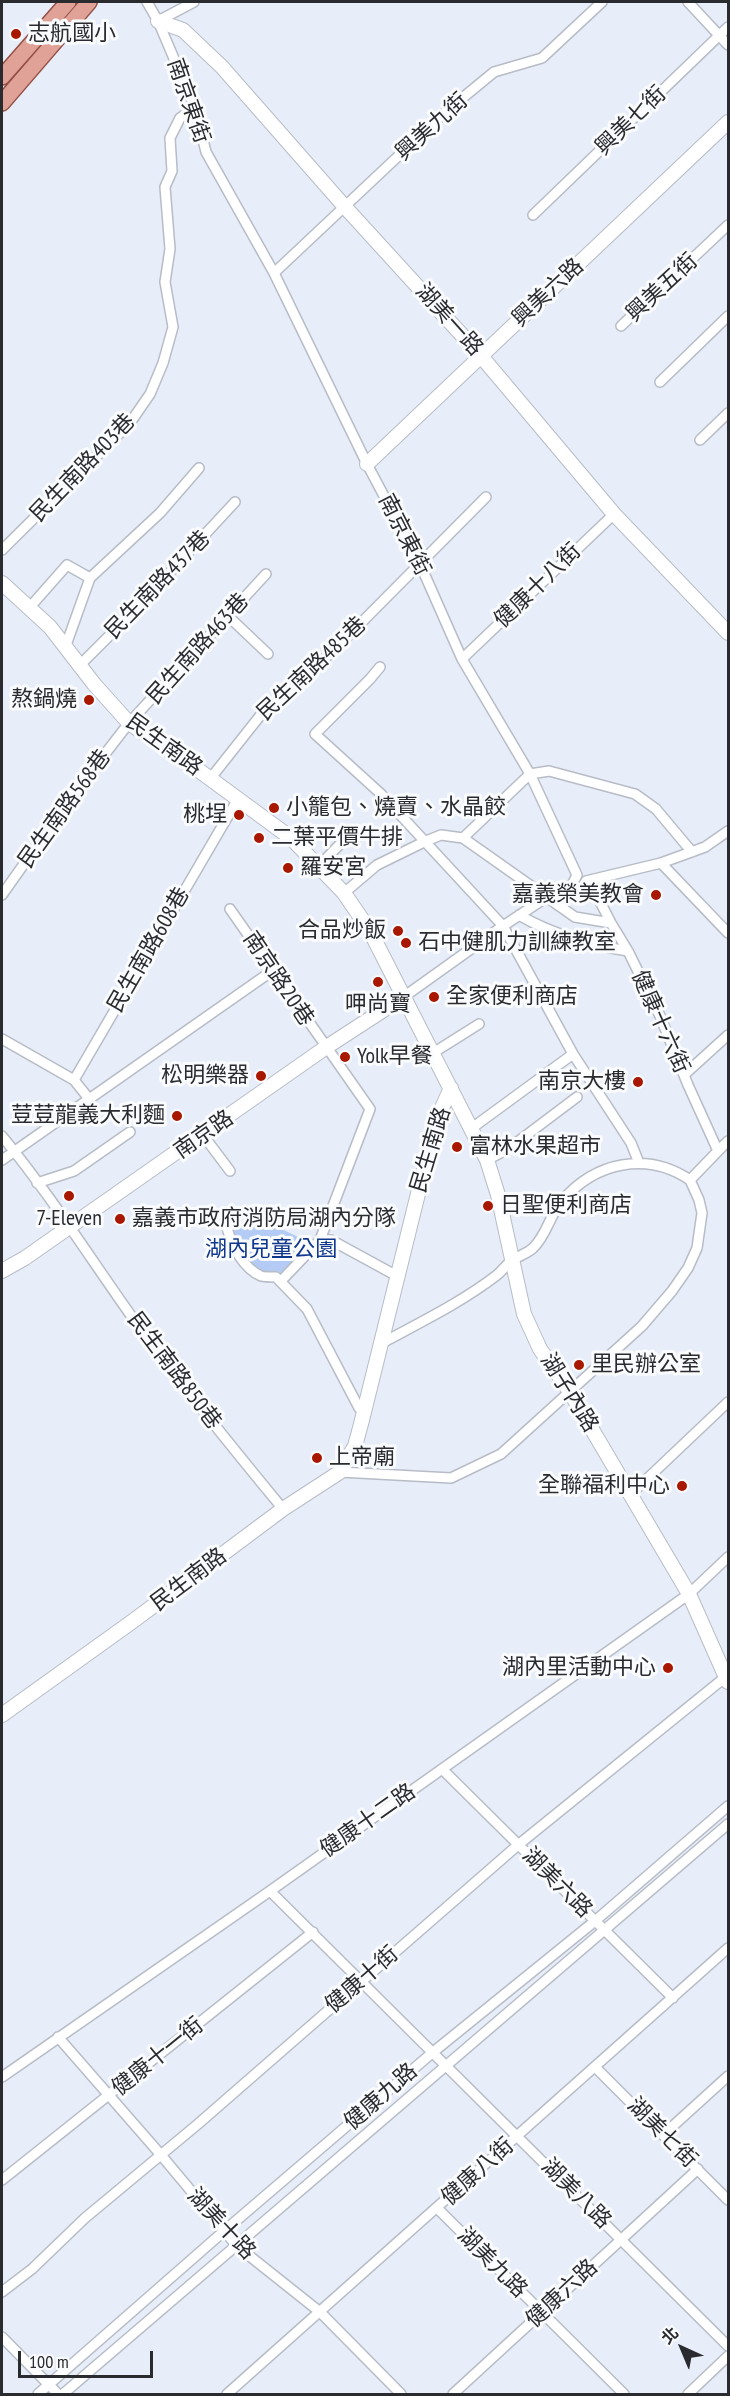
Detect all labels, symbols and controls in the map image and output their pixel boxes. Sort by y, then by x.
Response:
place label: 志航國小 [28,21,116,47]
marker: 志航國小 [9,27,23,41]
street label: 南京東街 [161,55,215,147]
street label: 興美七街 [590,81,672,161]
street label: 興美九街 [390,88,474,166]
street label: 興美五街 [621,248,703,328]
street label: 興美六路 [507,253,589,333]
street label: 湖美一路 [410,278,488,362]
street label: 民生南路403巷 [25,409,141,527]
street label: 南京東街 [372,490,436,580]
street label: 民生南路437巷 [100,526,216,644]
street label: 健康十八街 [489,538,587,634]
street label: 民生南路463巷 [141,588,255,710]
street label: 民生南路485巷 [252,612,372,726]
place label: 熬鍋燒 [11,687,77,713]
marker: 熬鍋燒 [82,693,96,707]
street label: 民生南路 [121,708,207,782]
street label: 民生南路568巷 [13,745,117,873]
place label: 小籠包、燒賣、水晶餃 [286,795,506,821]
marker: 小籠包、燒賣、水晶餃 [267,801,281,815]
place label: 桃埕 [183,802,227,828]
marker: 桃埕 [232,808,246,822]
place label: 二葉平價牛排 [271,825,403,851]
marker: 二葉平價牛排 [252,831,266,845]
place label: 羅安宮 [300,855,366,881]
marker: 羅安宮 [281,861,295,875]
place label: 嘉義榮美教會 [512,882,644,908]
street label: 民生南路608巷 [103,883,195,1017]
marker: 嘉義榮美教會 [649,888,663,902]
place label: 合品炒飯 [298,918,386,944]
marker: 合品炒飯 [391,924,405,938]
street label: 南京路20巷 [237,927,319,1031]
place label: 石中健肌力訓練教室 [418,930,616,956]
marker: 石中健肌力訓練教室 [399,936,413,950]
street label: 健康十六街 [626,966,694,1078]
marker: 呷尚寶 [371,975,385,989]
place label: 全家便利商店 [446,984,578,1010]
marker: 全家便利商店 [427,990,441,1004]
place label: 呷尚寶 [345,992,411,1018]
place label: Yolk早餐 [357,1044,433,1070]
marker: Yolk早餐 [338,1050,352,1064]
place label: 松明樂器 [161,1063,249,1089]
marker: 松明樂器 [254,1069,268,1083]
place label: 南京大樓 [538,1069,626,1095]
marker: 南京大樓 [631,1075,645,1089]
place label: 荳荳龍義大利麵 [11,1103,165,1129]
street label: 民生南路 [406,1104,456,1196]
street label: 南京路 [169,1105,239,1165]
marker: 荳荳龍義大利麵 [170,1109,184,1123]
place label: 富林水果超市 [469,1134,601,1160]
marker: 富林水果超市 [450,1140,464,1154]
marker: 7-Eleven [62,1189,76,1203]
place label: 日聖便利商店 [500,1193,632,1219]
marker: 日聖便利商店 [481,1199,495,1213]
place label: 7-Eleven [36,1206,102,1232]
place label: 嘉義市政府消防局湖內分隊 [132,1206,396,1232]
marker: 嘉義市政府消防局湖內分隊 [113,1212,127,1226]
park label: 湖內兒童公園 [205,1237,337,1263]
street label: 民生南路850巷 [121,1307,227,1435]
street label: 湖子內路 [534,1349,604,1437]
place label: 里民辦公室 [591,1352,701,1378]
marker: 里民辦公室 [572,1358,586,1372]
place label: 上帝廟 [329,1445,395,1471]
marker: 上帝廟 [310,1451,324,1465]
place label: 全聯福利中心 [538,1473,670,1499]
marker: 全聯福利中心 [675,1479,689,1493]
street label: 民生南路 [146,1543,232,1617]
place label: 湖內里活動中心 [502,1655,656,1681]
marker: 湖內里活動中心 [661,1661,675,1675]
street label: 健康十二路 [315,1779,421,1863]
street label: 湖美六路 [517,1843,597,1923]
street label: 健康十街 [320,1941,404,2019]
street label: 健康十一街 [107,2012,209,2102]
street label: 健康九路 [339,2058,423,2136]
street label: 湖美七街 [622,2093,702,2173]
street label: 健康八街 [436,2133,520,2211]
street label: 湖美八路 [536,2154,616,2234]
street label: 湖美十路 [181,2183,261,2265]
street label: 湖美九路 [452,2223,532,2303]
street label: 健康六路 [521,2254,603,2334]
north arrow [652,2318,712,2378]
text: 北 [657,2322,682,2348]
scale bar [21,2339,156,2377]
text: 100 m [29,2350,69,2373]

